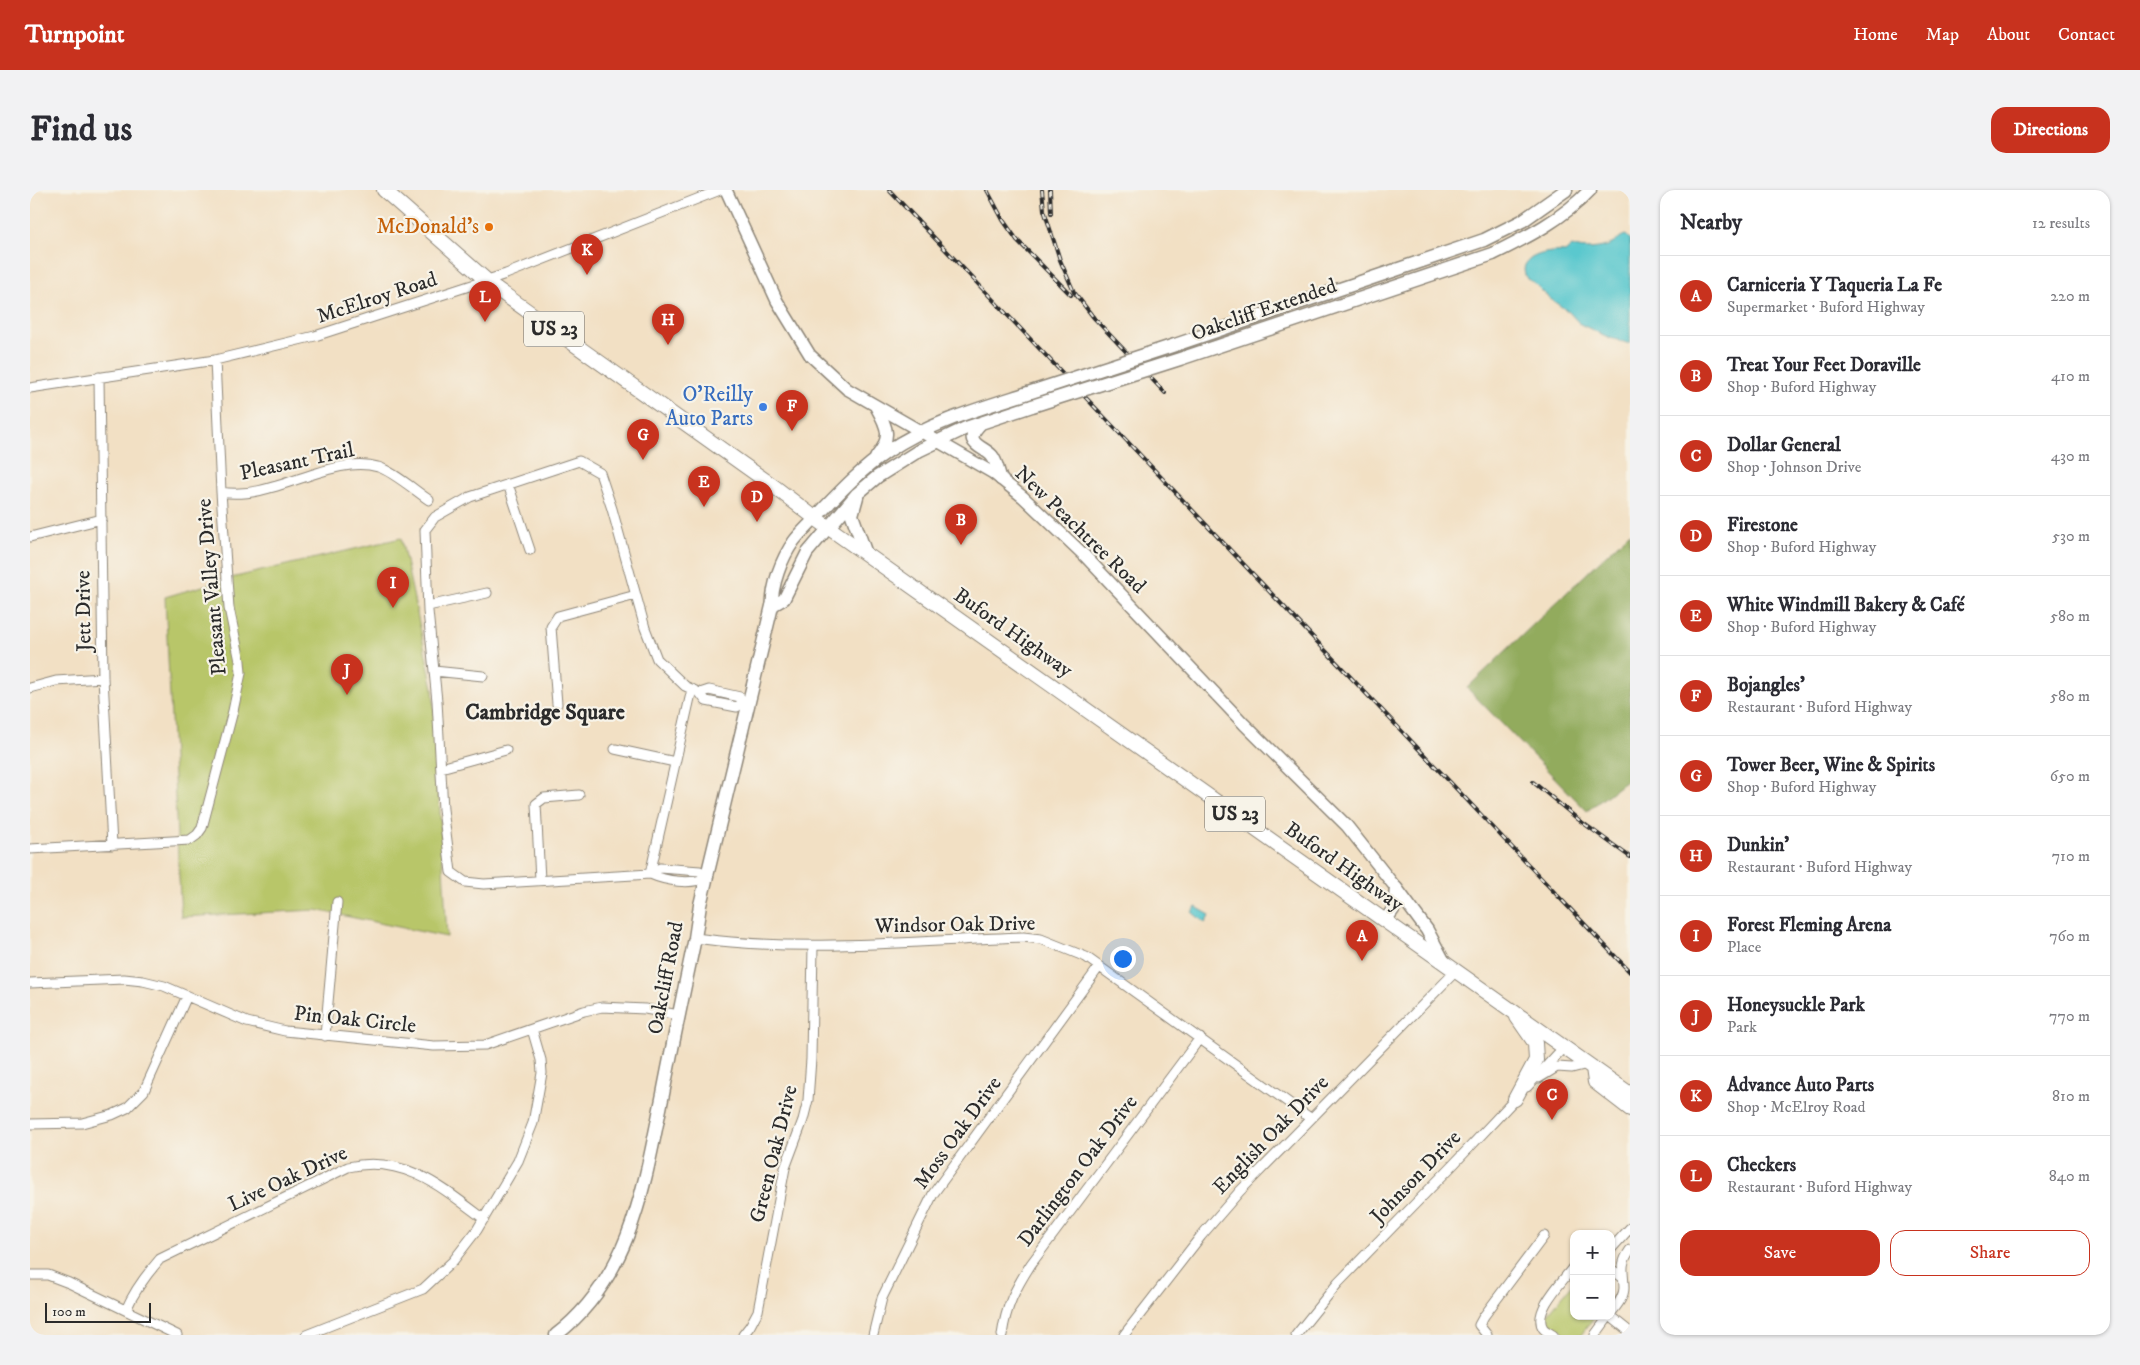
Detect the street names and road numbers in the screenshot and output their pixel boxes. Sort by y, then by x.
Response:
street label: McElroy Road [314,266,441,330]
street label: Oakcliff Extended [1188,273,1341,347]
road number: US 23 [524,312,584,346]
street label: Pleasant Trail [237,437,357,487]
street label: New Peachtree Road [1009,461,1152,600]
street label: Pleasant Valley Drive [191,497,233,676]
street label: Jett Drive [70,570,98,654]
street label: Buford Highway [949,582,1078,684]
road number: US 23 [1205,796,1265,832]
street label: Buford Highway [1280,816,1409,918]
street label: Windsor Oak Drive [873,911,1036,939]
street label: Oakcliff Road [642,919,690,1037]
street label: Pin Oak Circle [293,1001,418,1039]
street label: English Oak Drive [1208,1070,1335,1200]
street label: Moss Oak Drive [908,1071,1008,1194]
street label: Green Oak Drive [744,1082,804,1225]
street label: Darlington Oak Drive [1013,1090,1144,1252]
street label: Johnson Drive [1364,1125,1467,1230]
street label: Live Oak Drive [224,1140,352,1218]

